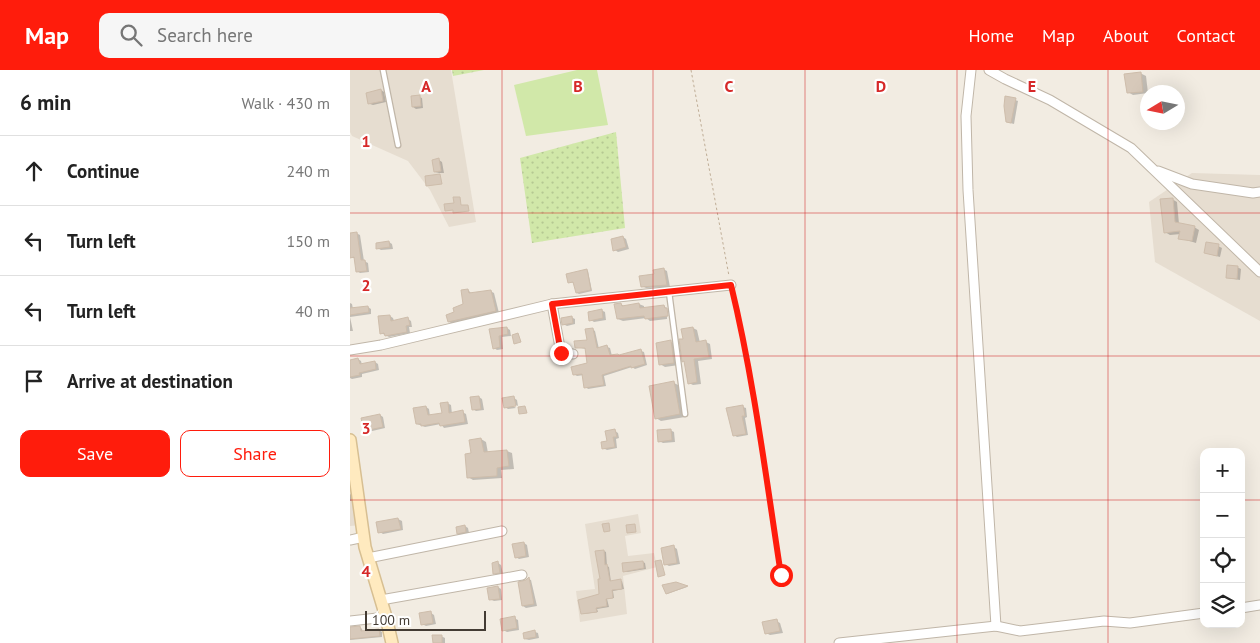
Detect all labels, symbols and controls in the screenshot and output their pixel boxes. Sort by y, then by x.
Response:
search box [99,13,449,58]
text: Map [25,20,69,51]
icon: search [117,21,145,49]
text: Search here [157,23,253,47]
text: Home [968,24,1014,47]
text: Map [1042,24,1075,47]
text: About [1103,24,1149,47]
text: Contact [1177,24,1235,47]
text: A [421,76,431,96]
text: B [573,76,583,96]
text: C [725,76,734,96]
text: D [876,76,886,96]
text: E [1028,76,1036,96]
north arrow [1140,85,1185,130]
text: 6 min [20,89,71,116]
text: Walk · 430 m [241,93,330,113]
text: 1 [361,131,371,151]
icon: ahead [20,157,48,185]
text: Continue [67,159,139,183]
text: 240 m [287,161,330,181]
icon: left [20,227,48,255]
text: Turn left [67,229,136,253]
text: 150 m [287,231,330,251]
text: 2 [361,275,371,295]
icon: left [20,297,48,325]
text: Turn left [67,299,136,323]
text: 40 m [295,301,330,321]
route end [550,342,573,365]
icon: arrive [20,367,48,395]
text: Arrive at destination [67,369,233,393]
text: 3 [361,418,371,438]
button: Save [20,430,170,477]
button: Share [180,430,330,477]
map controls [1200,448,1245,628]
button: + [1200,448,1245,493]
button: − [1200,493,1245,538]
button: locate [1200,538,1245,583]
text: 4 [361,561,371,581]
route start [770,564,793,587]
button: layers [1200,583,1245,628]
scale bar [365,608,486,631]
text: 100 m [372,611,410,629]

